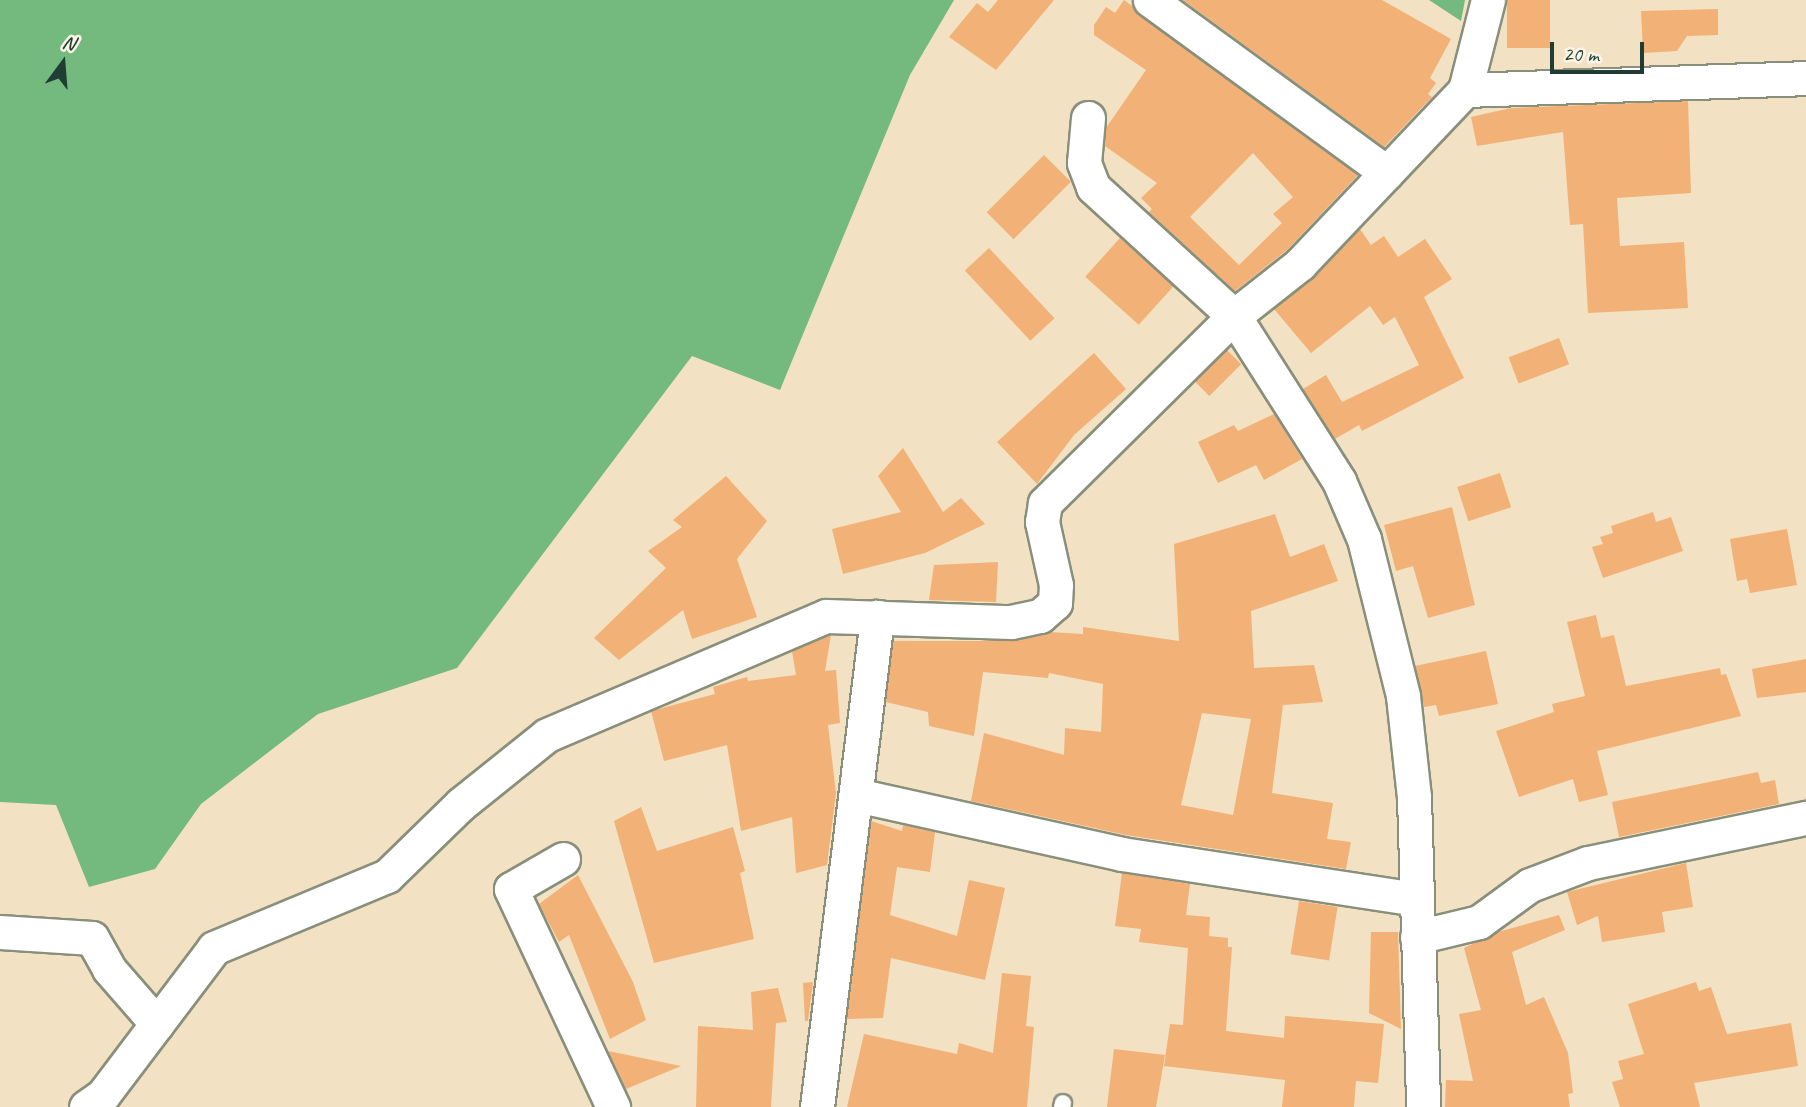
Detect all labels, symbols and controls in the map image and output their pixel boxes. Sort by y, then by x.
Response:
north arrow [28,28,98,98]
scale bar [1554,28,1648,72]
text: N [60,30,78,56]
text: 20 m [1563,41,1599,67]

